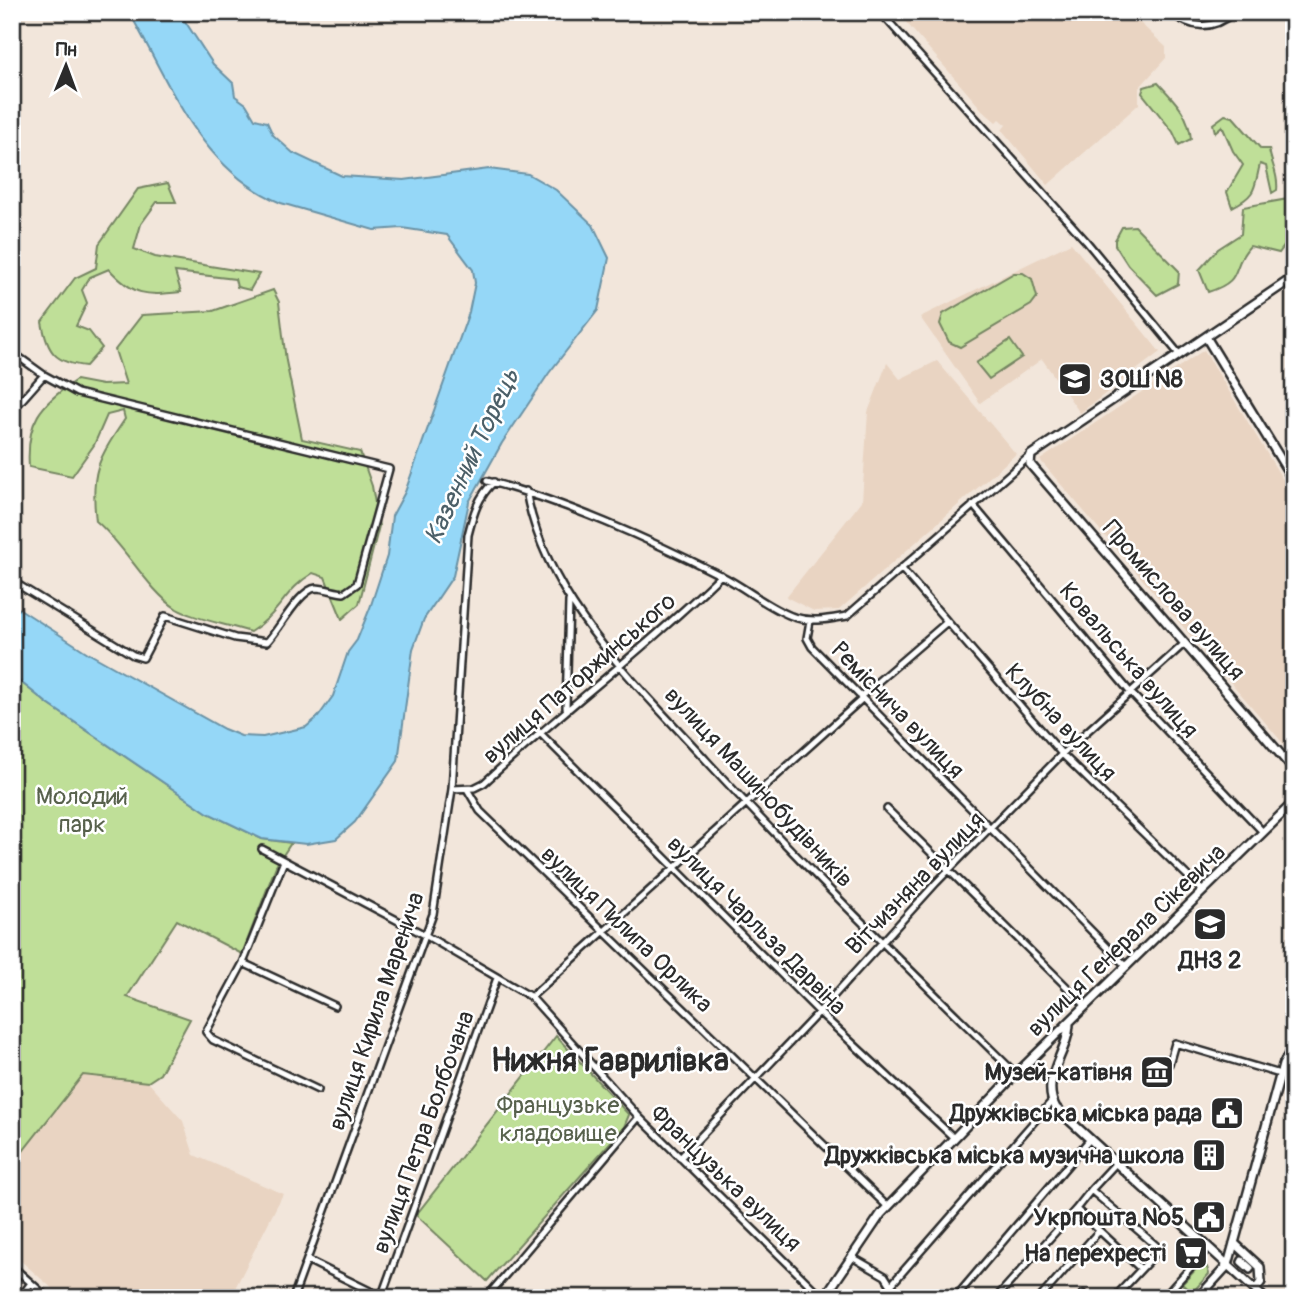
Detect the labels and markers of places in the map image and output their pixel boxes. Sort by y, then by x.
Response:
school or university icon: ЗОШ N8 [1056,360,1094,398]
place label: ЗОШ N8 [1100,365,1183,394]
school or university icon: ДНЗ 2 [1191,905,1229,943]
place label: ДНЗ 2 [1177,946,1241,975]
museum icon: Музей-катівня [1138,1053,1176,1091]
place label: Музей-катівня [984,1058,1132,1087]
public building icon: Дружківська міська рада [1208,1094,1246,1132]
place label: Дружківська міська рада [948,1099,1202,1128]
building icon: Дружківська міська музична школа [1190,1136,1228,1174]
place label: Дружківська міська музична школа [823,1141,1184,1170]
public building icon: Укрпошта №5 [1190,1198,1228,1236]
place label: Укрпошта №5 [1033,1203,1184,1232]
supermarket icon: На перехресті [1172,1234,1210,1272]
place label: На перехресті [1024,1239,1166,1268]

